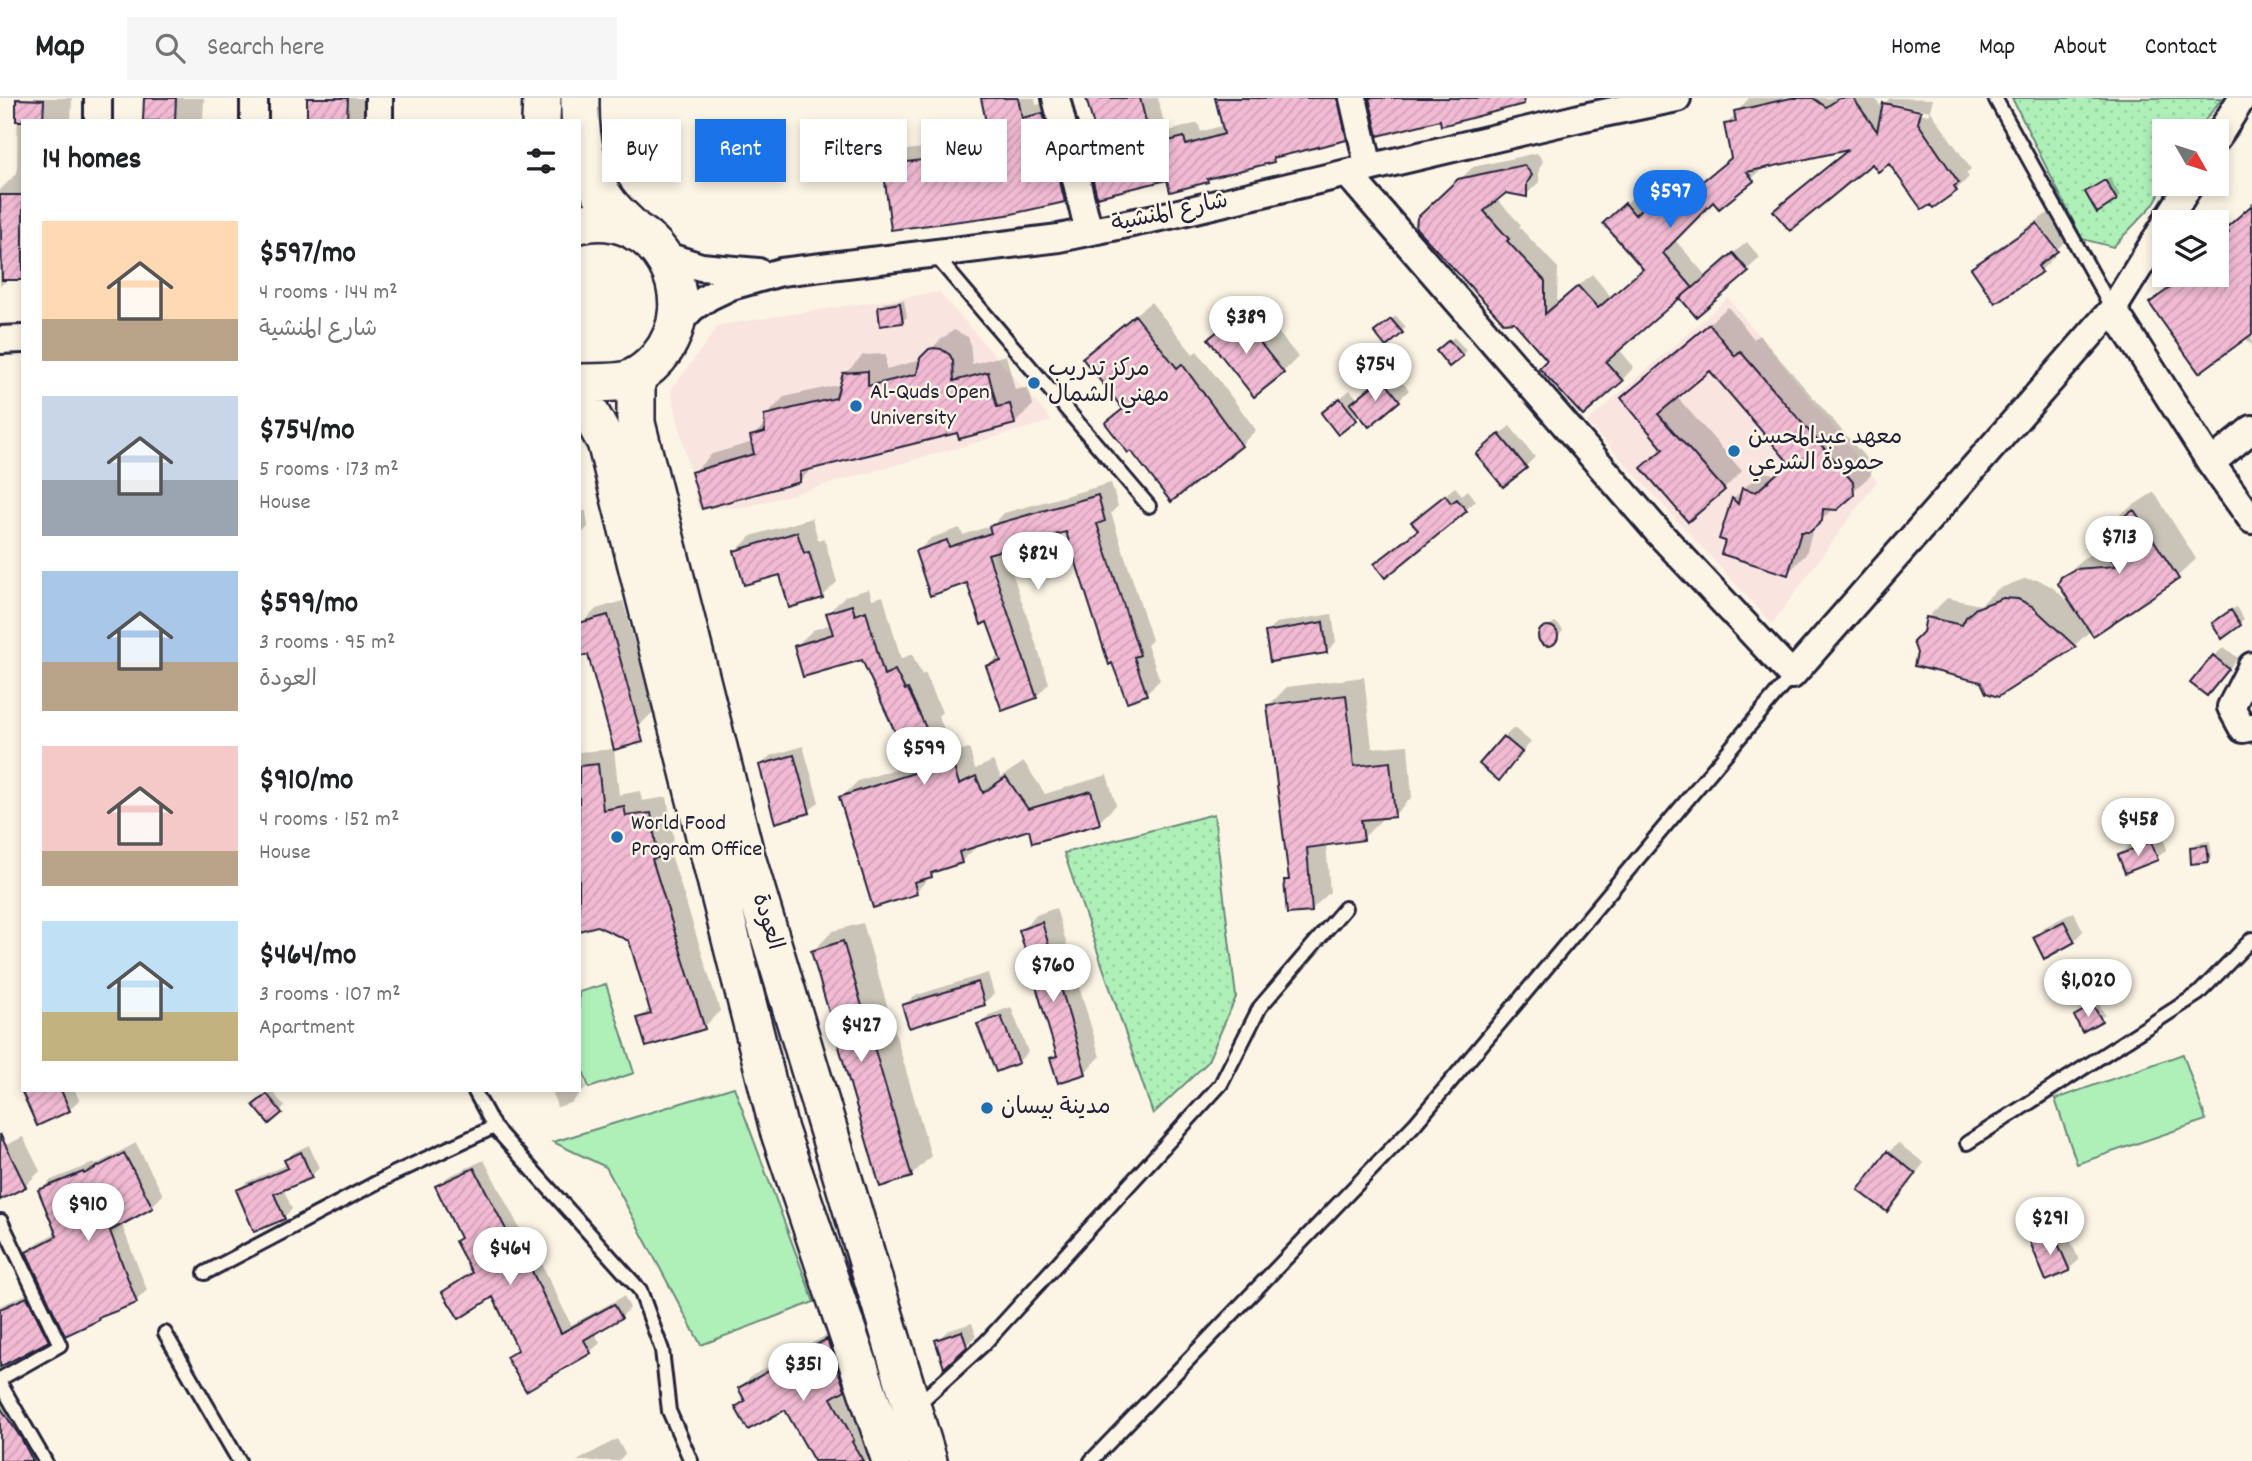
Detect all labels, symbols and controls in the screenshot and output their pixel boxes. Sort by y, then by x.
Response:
search box [127,17,617,80]
text: Map [35,25,85,72]
icon: search [151,29,189,67]
text: Search here [207,30,325,67]
text: Home [1891,31,1941,65]
text: Map [1979,31,2015,65]
text: About [2053,31,2107,65]
text: Contact [2145,31,2217,65]
chip: Buy [602,119,681,182]
chip: Rent [695,119,786,182]
chip: Filters [800,119,907,182]
chip: New [921,119,1007,182]
chip: Apartment [1021,119,1169,182]
north arrow [2152,119,2230,196]
map controls [2152,119,2229,287]
text: 14 homes [42,140,141,183]
icon: filters [522,142,560,180]
pin: $597 [1629,170,1711,230]
text: $597 [1649,176,1691,209]
street label: شارع المنشية [1109,186,1231,242]
button: layers [2152,210,2229,287]
text: $597/mo [259,234,356,277]
icon: home [98,249,182,333]
text: 4 rooms · 144 m² [259,277,398,310]
pin: $389 [1205,296,1287,356]
text: $389 [1225,302,1267,335]
text: شارع المنشية [259,314,377,347]
pin: $754 [1334,344,1416,403]
text: $754 [1355,349,1395,382]
place label: مركز تدريب مهني الشمال [1048,354,1169,414]
marker: مركز تدريب مهني الشمال [1026,375,1042,391]
place label: Al-Quds Open University [870,377,990,436]
marker: Al-Quds Open University [848,398,864,414]
text: $754/mo [259,411,355,454]
place label: معهد عبدالمحسن حمودة الشرعي [1748,422,1902,482]
icon: home [98,424,182,508]
marker: معهد عبدالمحسن حمودة الشرعي [1726,443,1742,459]
text: 5 rooms · 173 m² [259,454,399,487]
text: House [259,487,311,520]
pin: $713 [2078,517,2160,576]
text: $713 [2101,522,2137,555]
pin: $824 [997,532,1079,592]
text: $824 [1018,538,1058,571]
text: $599/mo [259,584,358,627]
icon: home [98,599,182,683]
text: 3 rooms · 95 m² [259,627,395,660]
text: العودة [259,664,317,697]
pin: $599 [883,728,965,787]
text: $599 [902,733,946,766]
text: $910/mo [259,761,353,804]
icon: home [98,774,182,858]
pin: $458 [2097,798,2179,858]
text: 4 rooms · 152 m² [259,804,399,837]
text: $458 [2117,804,2159,837]
place label: World Food Program Office [631,808,762,867]
marker: World Food Program Office [609,829,625,845]
text: House [259,837,311,870]
street label: العودة [742,890,790,954]
text: $464/mo [259,936,356,979]
pin: $760 [1012,944,1094,1004]
icon: home [98,949,182,1033]
text: $760 [1031,950,1075,983]
pin: $1,020 [2031,960,2145,1019]
text: $1,020 [2060,965,2116,998]
text: 3 rooms · 107 m² [259,979,401,1012]
pin: $427 [820,1004,902,1064]
text: $427 [841,1010,881,1043]
text: Apartment [259,1012,355,1045]
place label: مدينة بيسان [1001,1092,1111,1125]
marker: مدينة بيسان [979,1100,995,1116]
pin: $910 [47,1184,129,1243]
text: $910 [68,1189,108,1222]
pin: $291 [2009,1198,2091,1257]
text: $291 [2031,1203,2069,1236]
pin: $464 [469,1228,551,1287]
text: $464 [489,1233,531,1266]
pin: $351 [762,1344,844,1403]
text: $351 [784,1349,822,1382]

